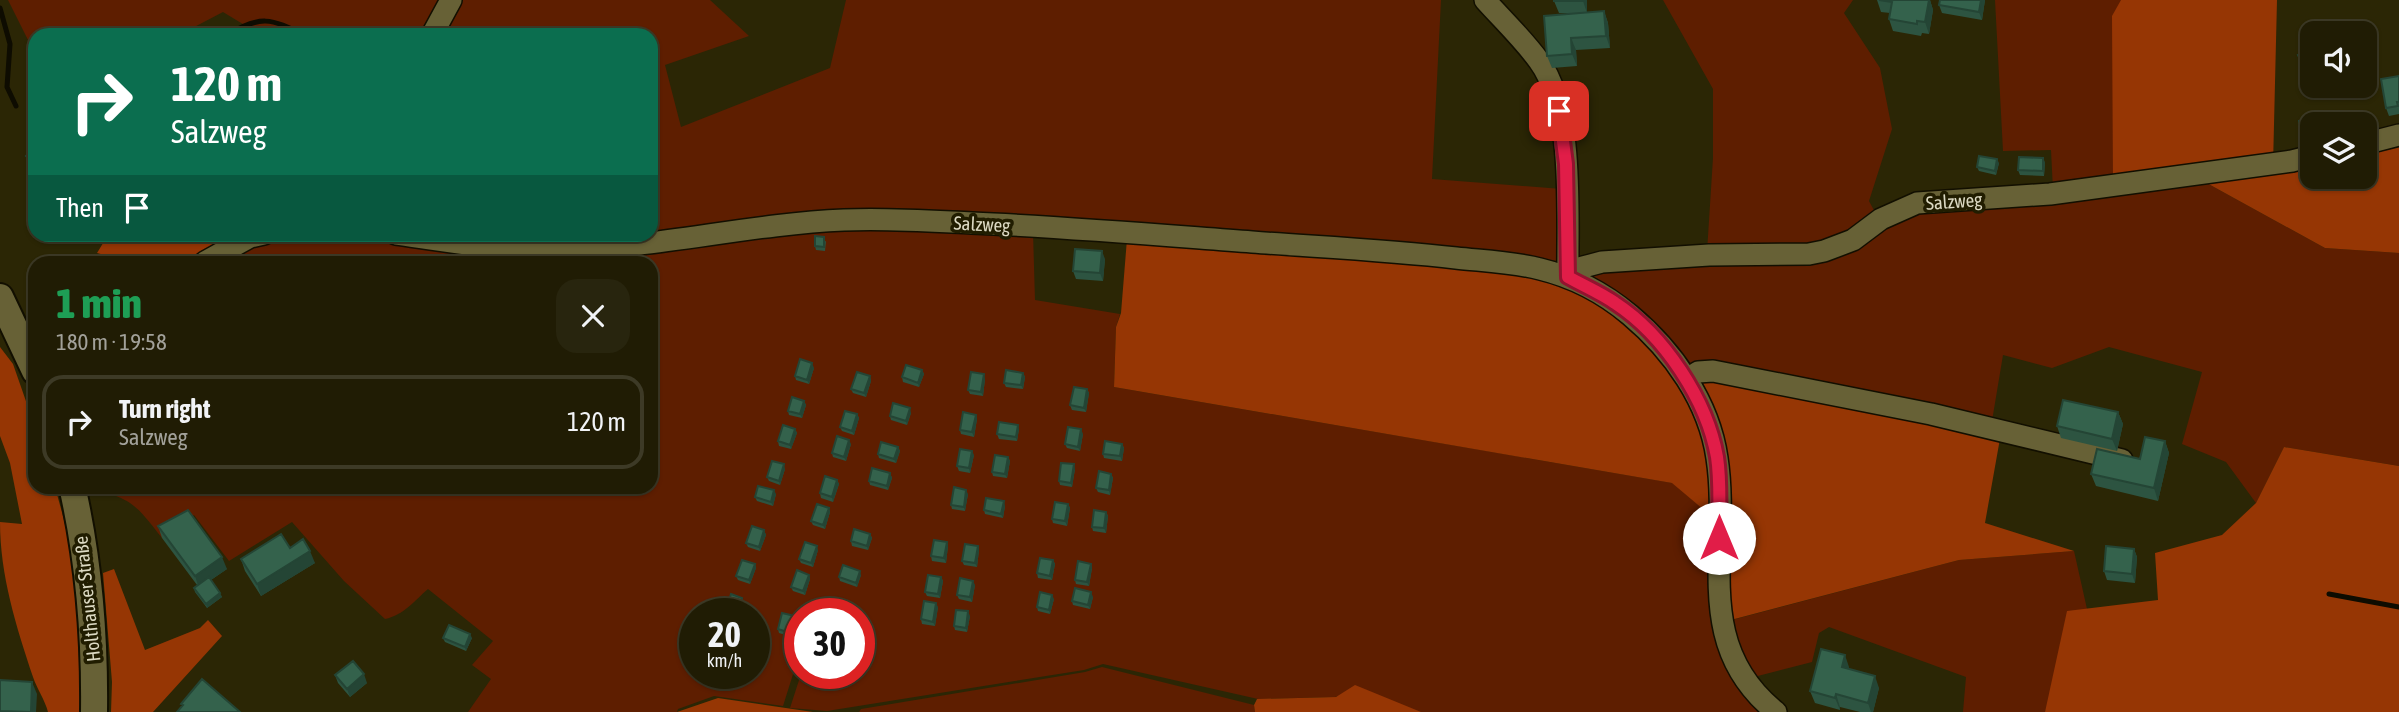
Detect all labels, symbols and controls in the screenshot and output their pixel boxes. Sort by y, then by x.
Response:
map controls [2300,21,2377,189]
button: sound [2300,21,2377,98]
text: 120 m [171,55,282,111]
icon: right [56,56,147,147]
pin [1529,81,1589,141]
icon: arrive [1540,92,1578,130]
button: layers [2300,112,2377,189]
text: Salzweg [171,113,266,150]
street label: Salzweg [1925,188,1984,214]
icon: arrive [118,189,156,227]
text: Then [56,193,104,223]
street label: Salzweg [953,212,1012,237]
text: 1 min [56,279,142,327]
button: close [556,279,630,353]
text: 180 m · 19:58 [56,329,167,355]
text: Turn right [119,394,210,424]
icon: right [60,403,98,441]
text: 120 m [567,407,626,437]
text: Salzweg [119,424,188,450]
position arrow [1682,501,1756,575]
street label: Holthauser Straße [69,535,105,663]
speed limit sign: 30 [784,598,875,689]
text: 20 [708,614,741,654]
text: km/h [707,650,742,671]

